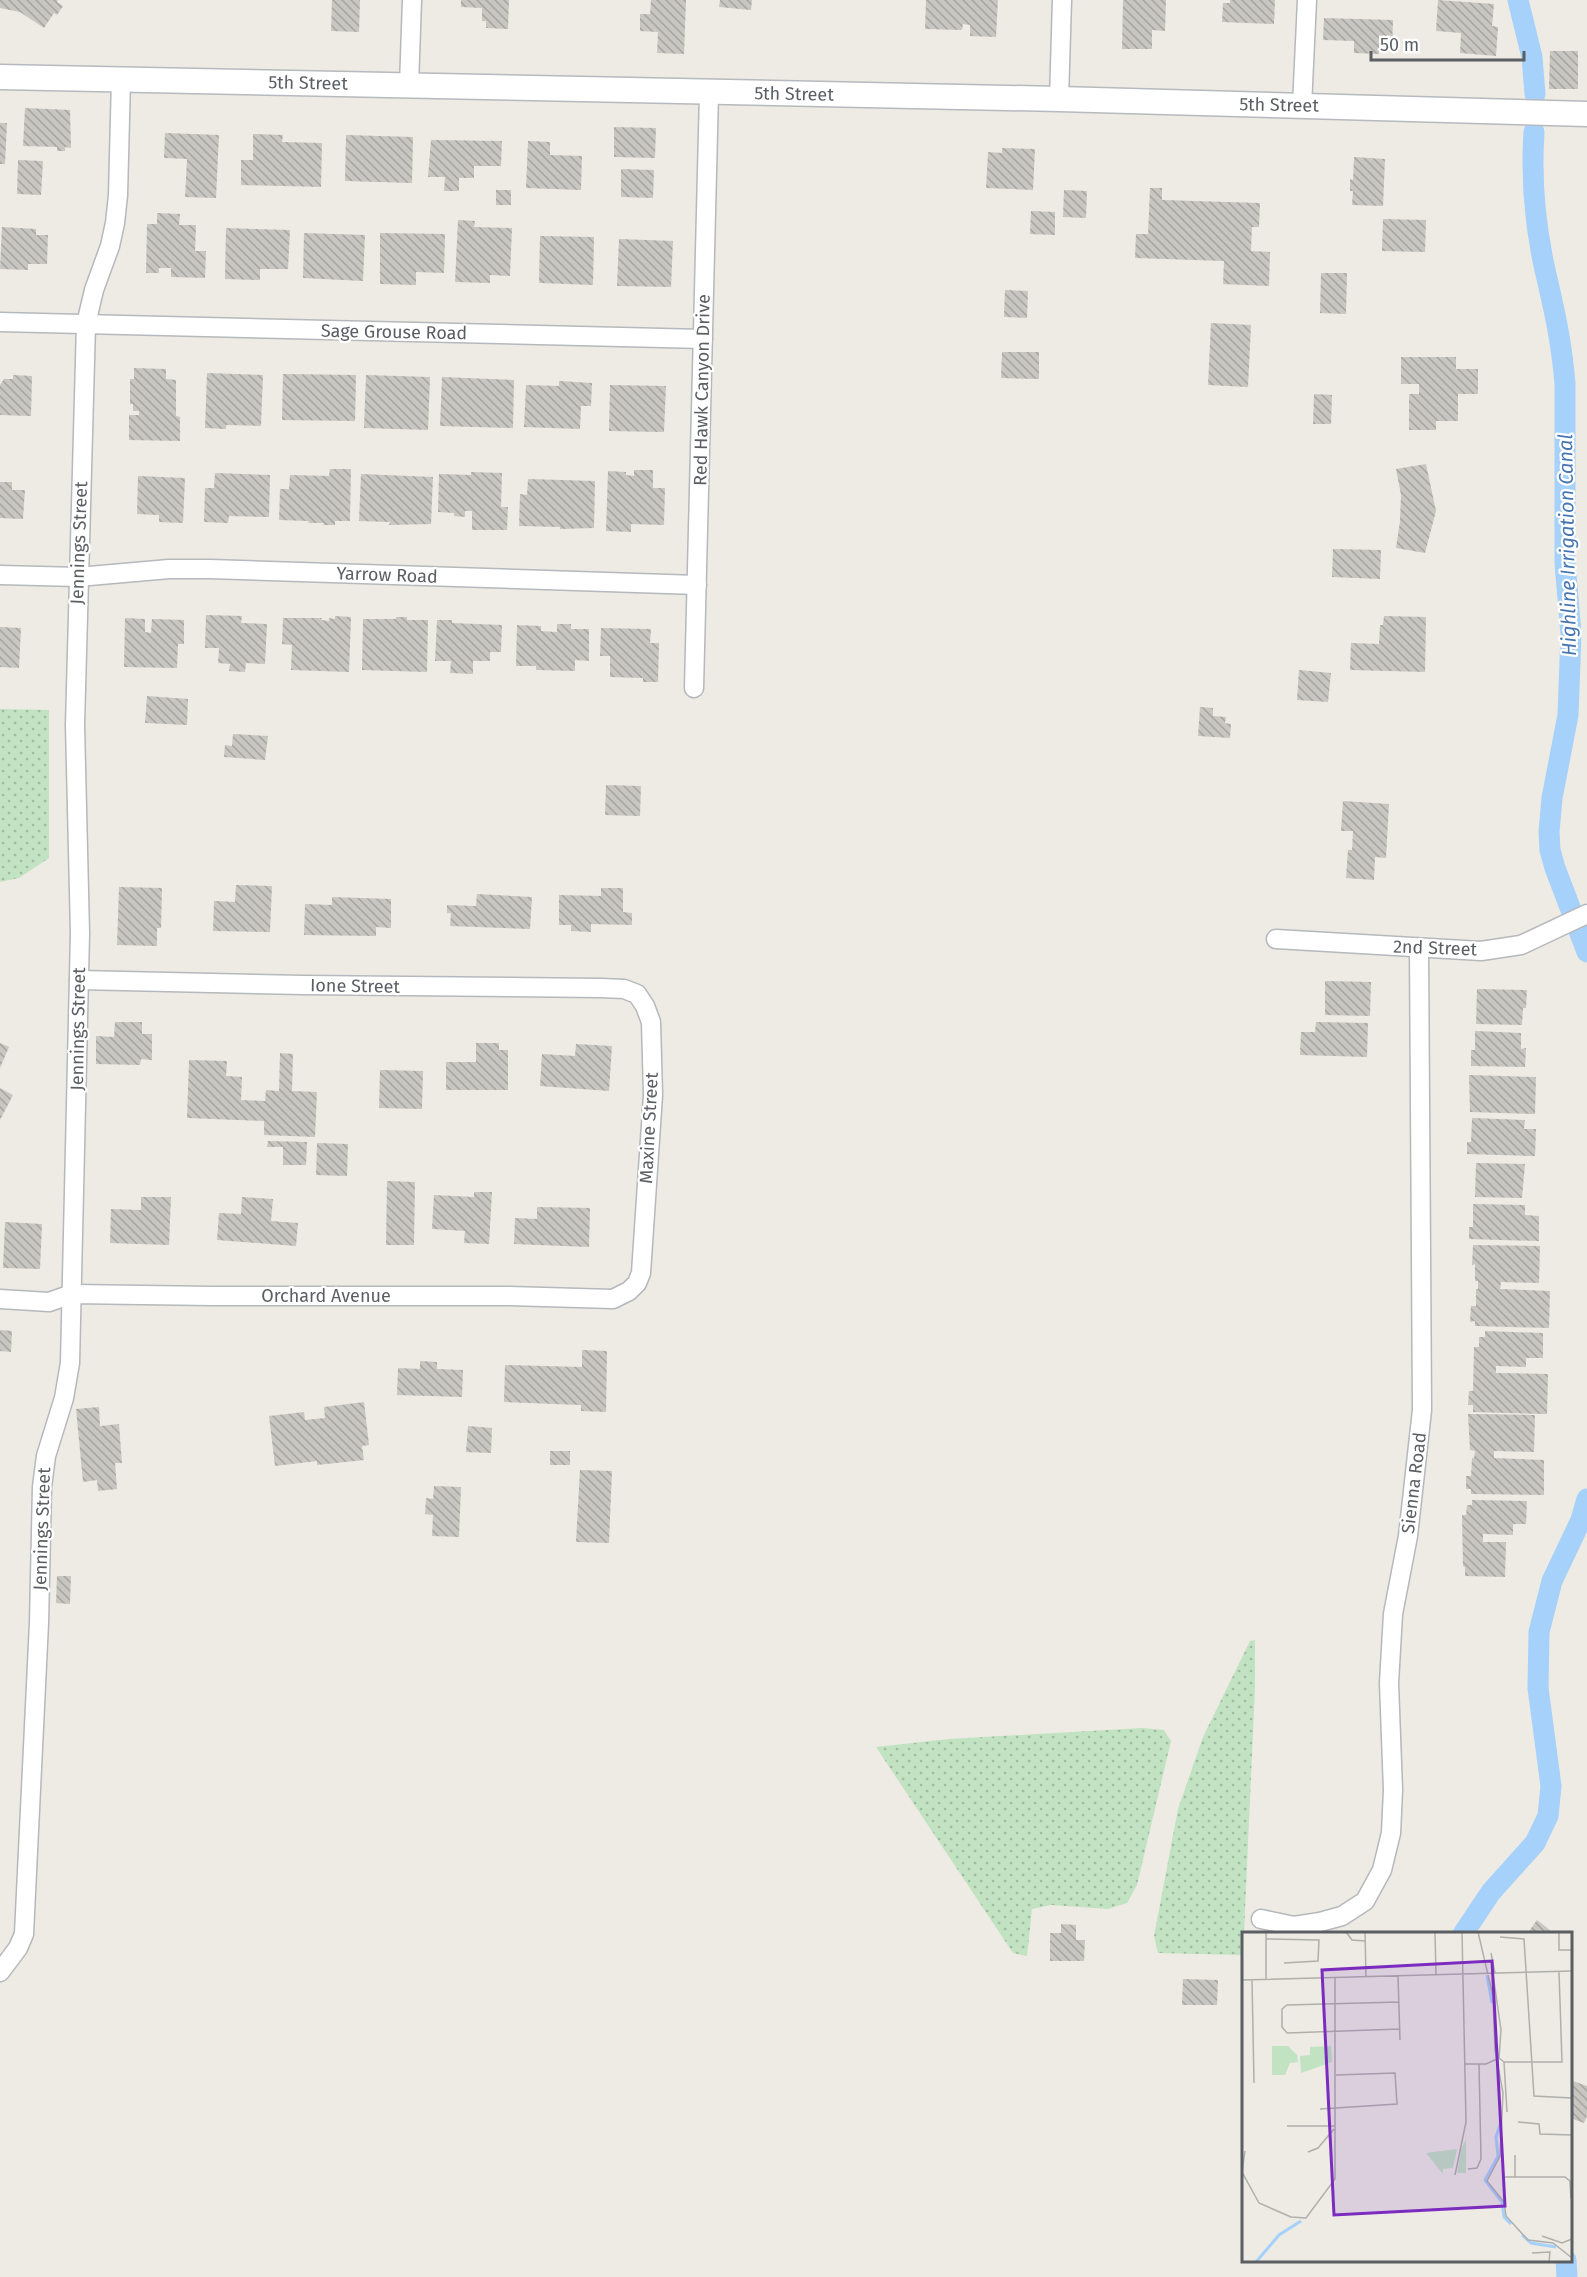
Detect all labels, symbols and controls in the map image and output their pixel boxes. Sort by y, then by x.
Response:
scale bar [1371,24,1524,62]
text: 50 m [1380,34,1419,56]
street label: 5th Street [268,71,348,95]
street label: 5th Street [754,82,834,106]
street label: 5th Street [1239,93,1319,117]
street label: Red Hawk Canyon Drive [689,294,715,486]
street label: Sage Grouse Road [321,320,467,344]
water label: Highline Irrigation Canal [1553,434,1581,656]
street label: Jennings Street [66,481,92,605]
street label: Yarrow Road [336,562,438,588]
street label: 2nd Street [1393,936,1478,960]
street label: Jennings Street [66,967,90,1091]
street label: Ione Street [310,974,401,998]
street label: Maxine Street [635,1071,663,1184]
street label: Orchard Avenue [261,1285,391,1307]
street label: Sienna Road [1397,1431,1431,1535]
street label: Jennings Street [29,1467,55,1591]
inset map [1242,1932,1572,2262]

